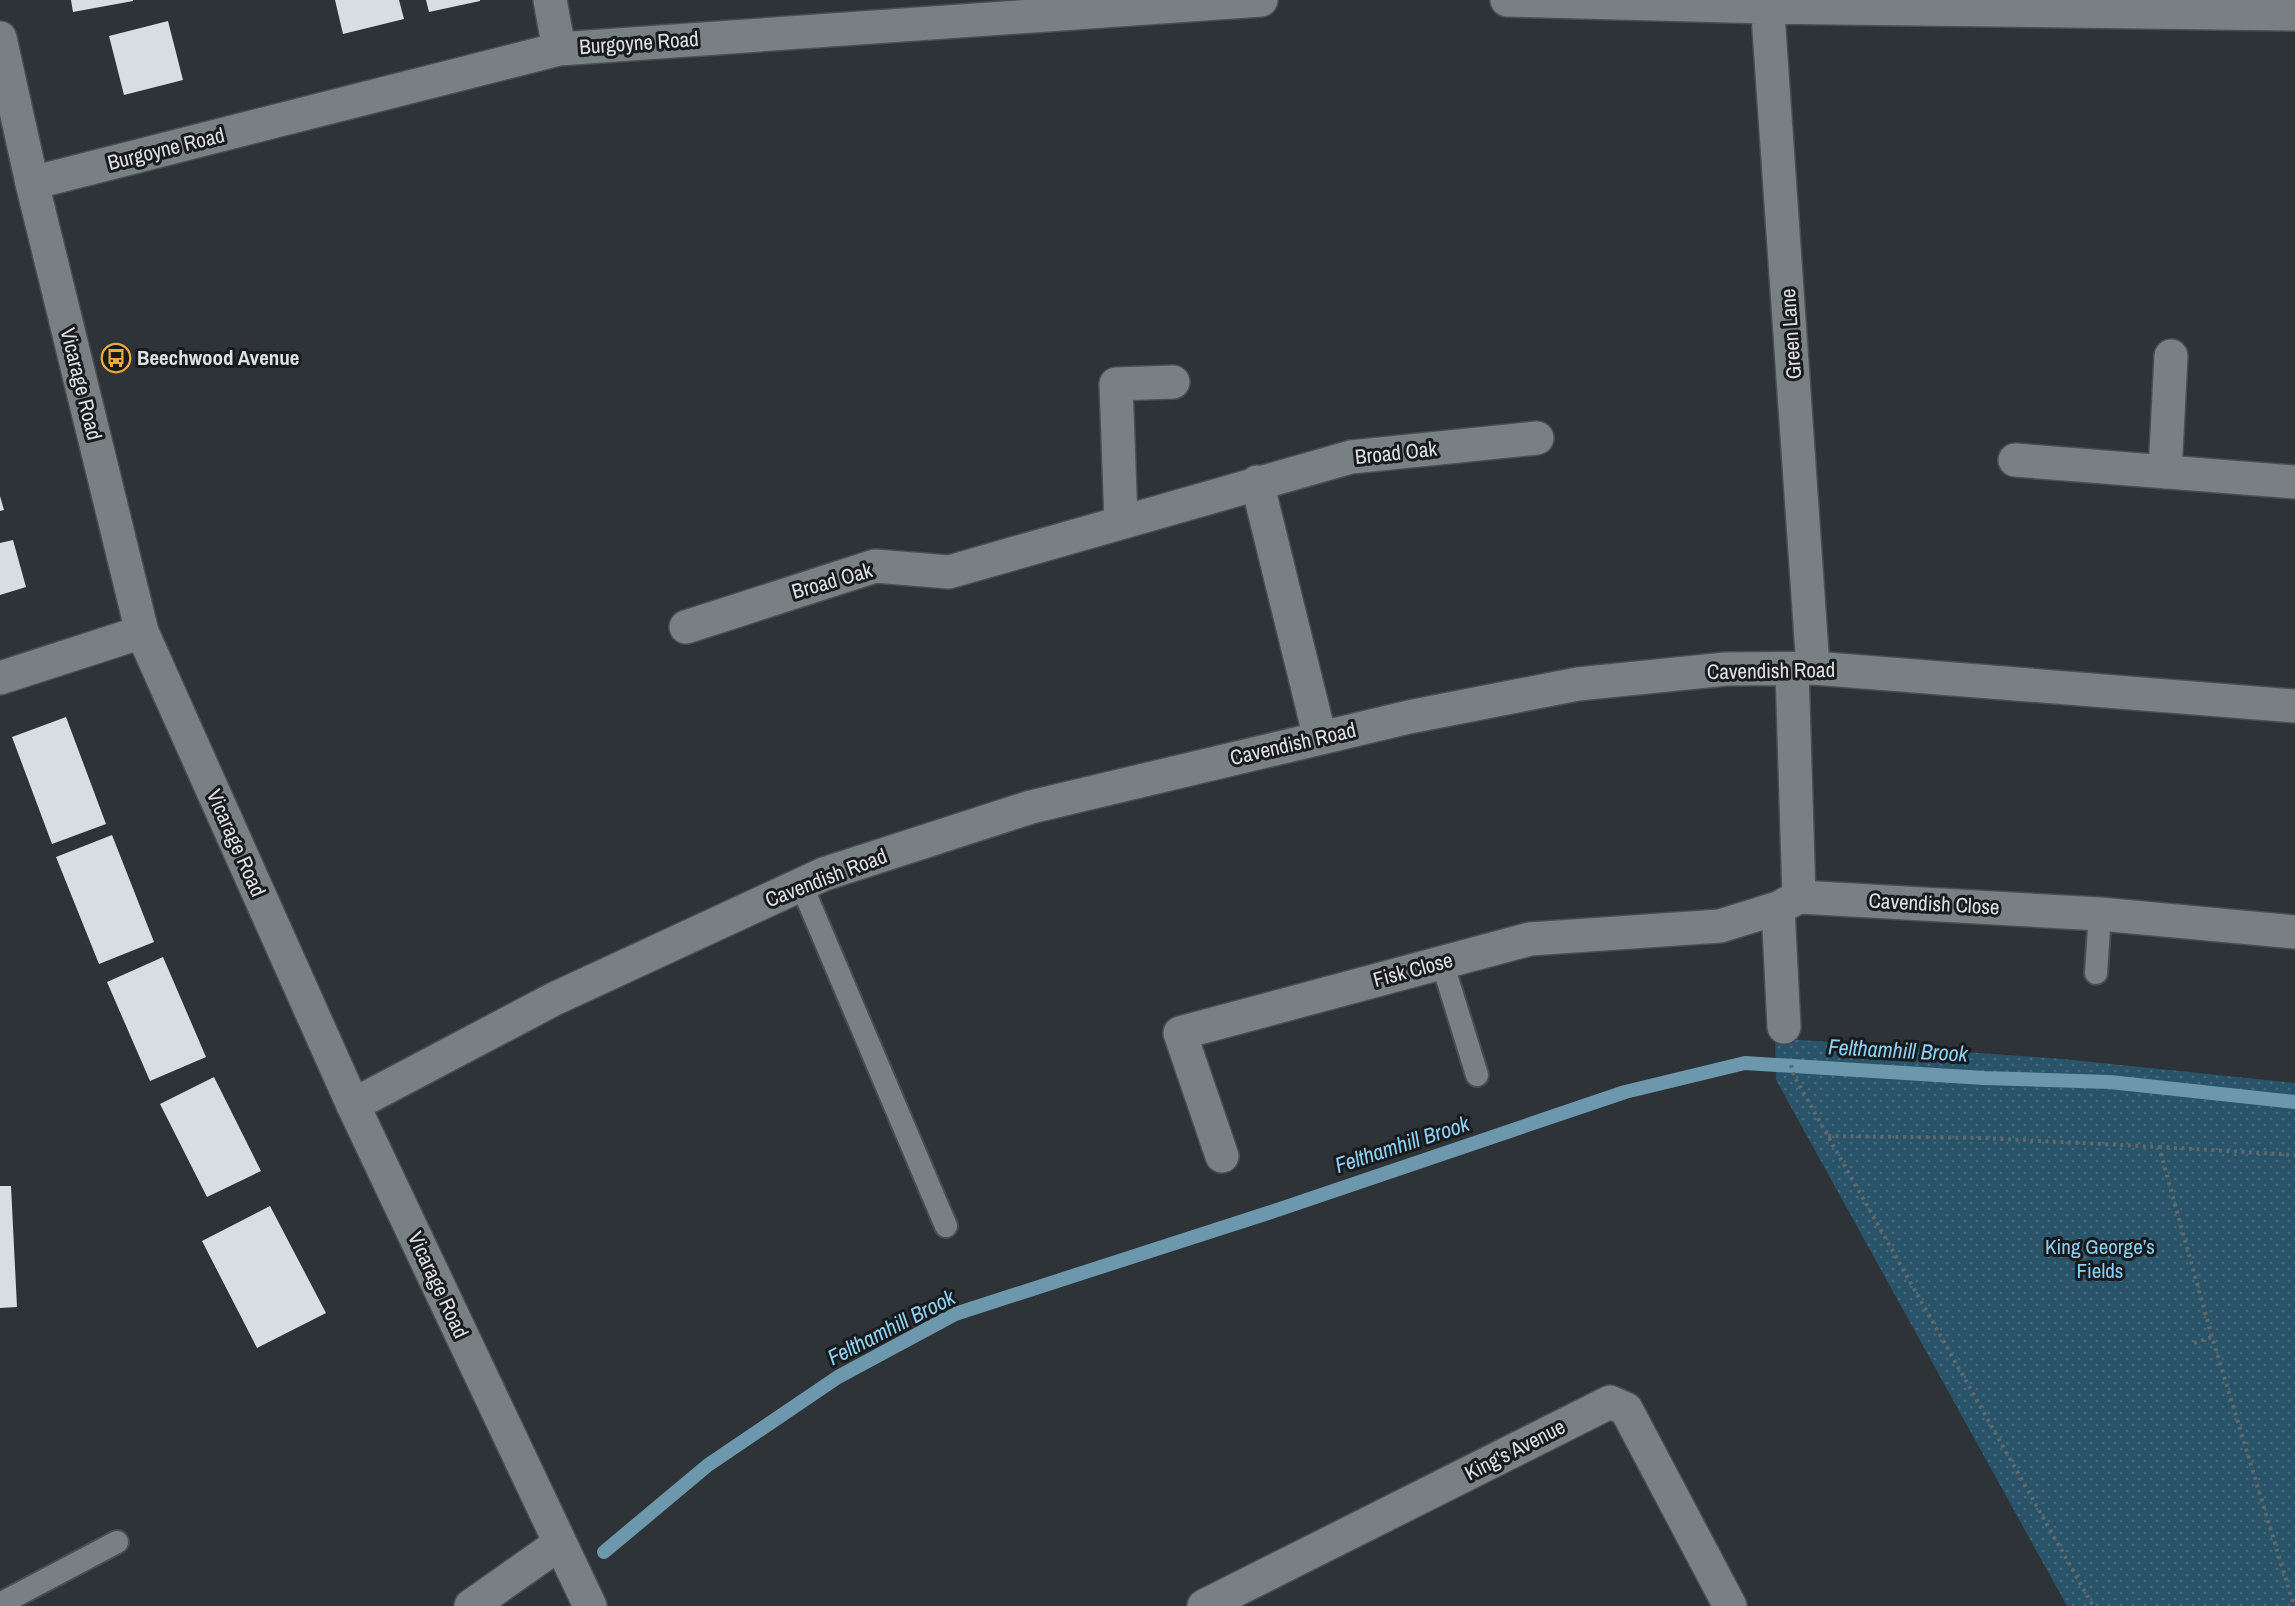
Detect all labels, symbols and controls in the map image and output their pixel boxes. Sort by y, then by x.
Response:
street label: Burgoyne Road [578,24,700,61]
street label: Burgoyne Road [104,120,227,177]
street label: Green Lane [1773,288,1808,380]
street label: Vicarage Road [54,325,109,443]
bus stop icon: Beechwood Avenue [100,342,132,374]
place label: Beechwood Avenue [137,343,299,372]
street label: Broad Oak [1353,434,1439,471]
street label: Broad Oak [788,555,876,606]
street label: Cavendish Road [1707,655,1835,686]
street label: Cavendish Road [1227,715,1359,772]
street label: Vicarage Road [200,785,273,901]
street label: Cavendish Road [761,841,891,914]
street label: Cavendish Close [1868,886,2000,921]
street label: Fisk Close [1370,945,1456,994]
water label: Felthamhill Brook [1827,1031,1970,1069]
water label: Felthamhill Brook [1331,1108,1474,1180]
street label: Vicarage Road [401,1227,476,1343]
park label: King George’s Fields [2045,1232,2155,1285]
water label: Felthamhill Brook [822,1281,961,1372]
street label: King's Avenue [1459,1412,1570,1487]

